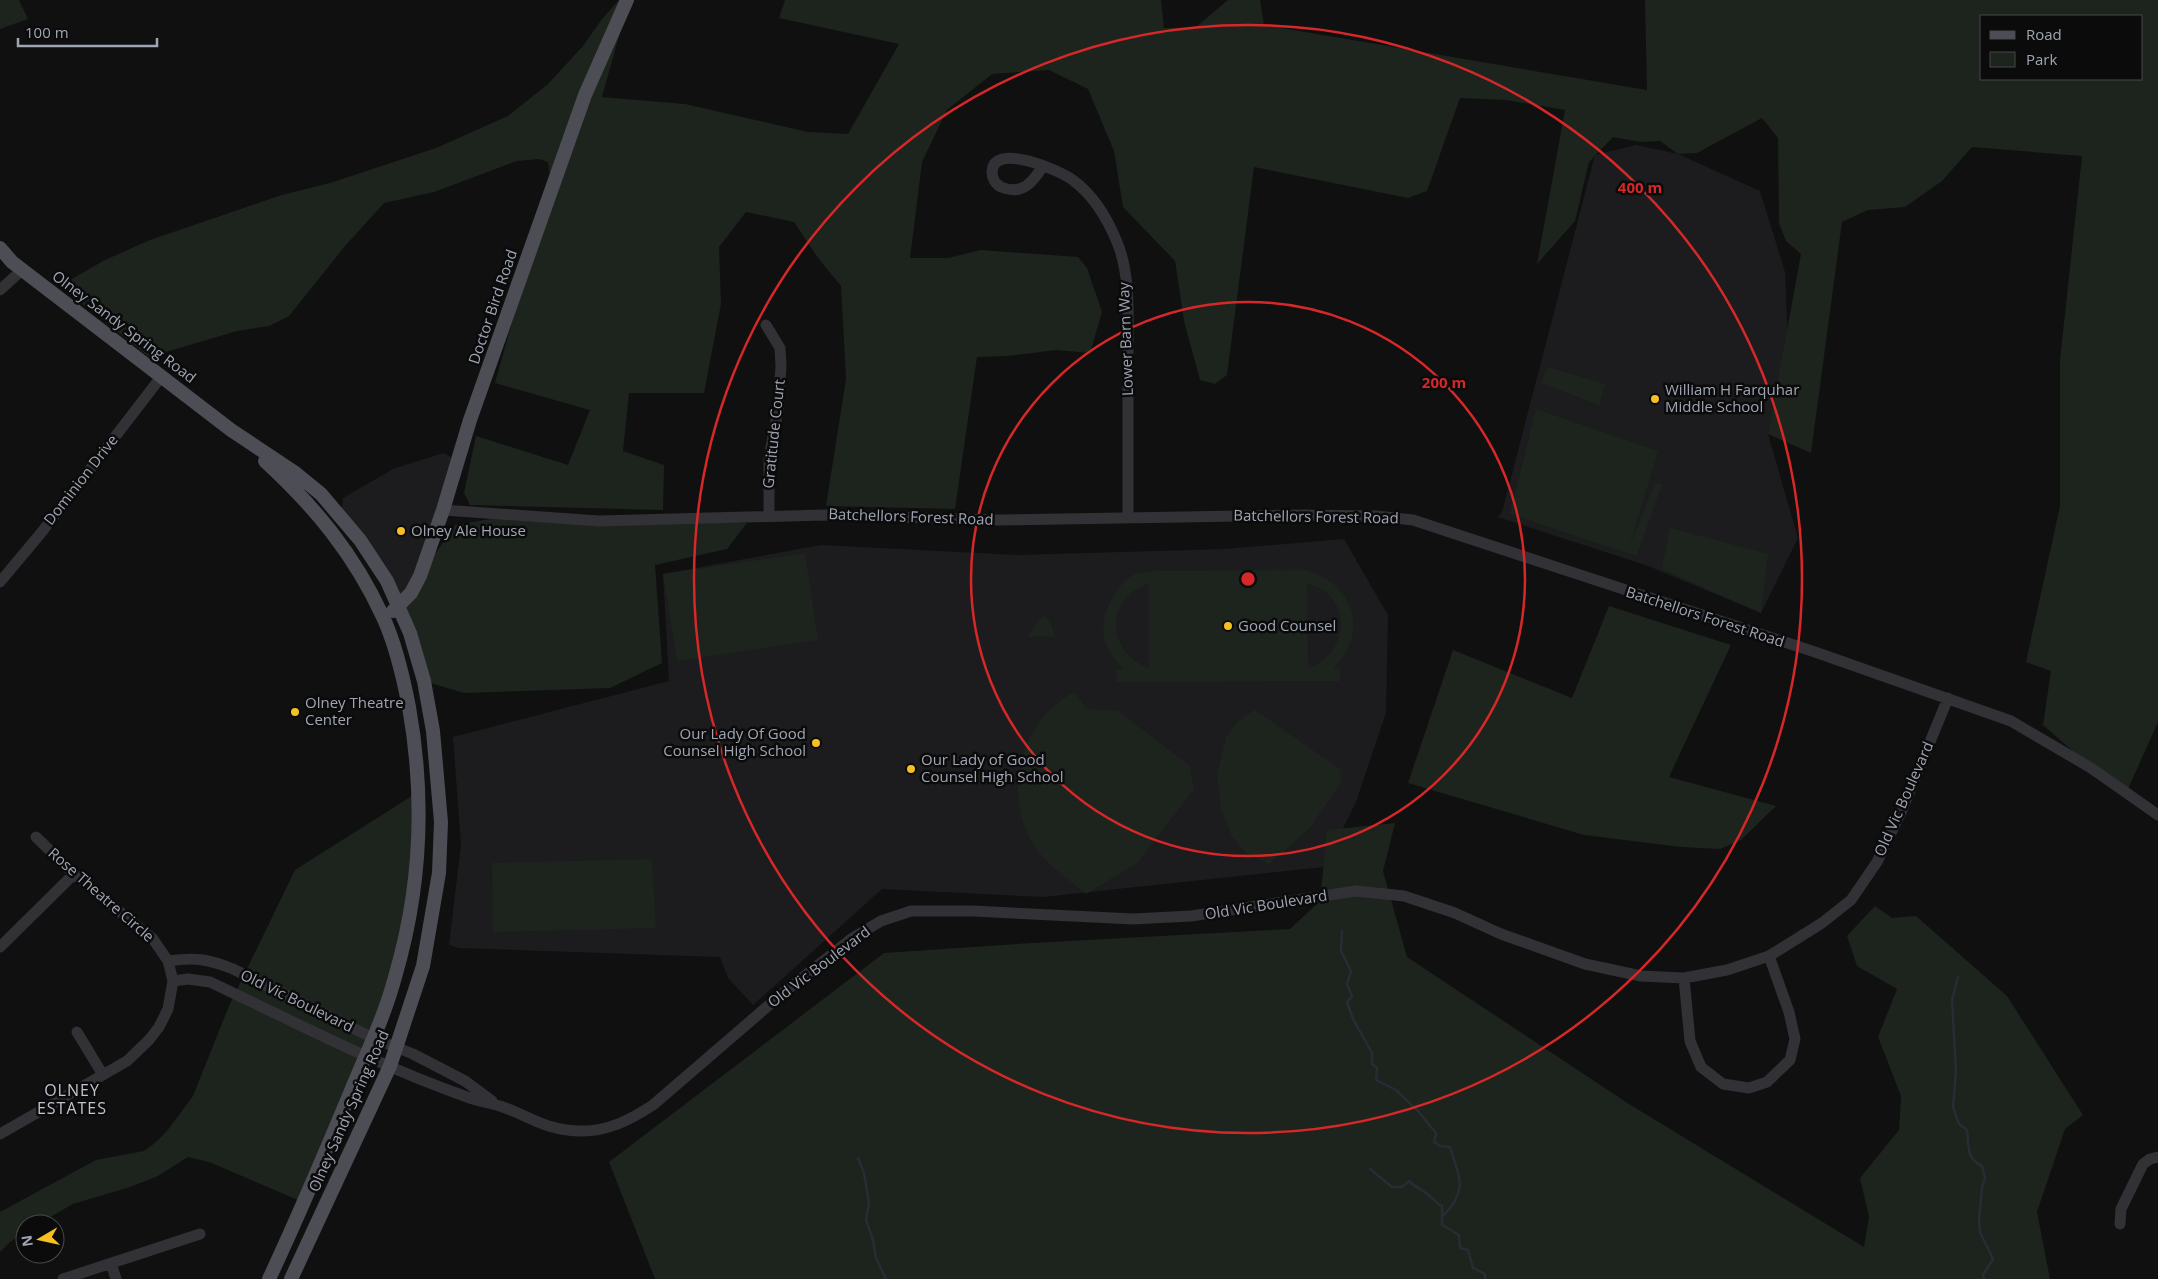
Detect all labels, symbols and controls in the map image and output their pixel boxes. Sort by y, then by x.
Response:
scale bar [18,15,156,47]
legend [1980,15,2143,80]
text: 100 m [25,22,69,42]
text: Road [2026,24,2062,44]
text: Park [2026,49,2057,69]
text: 400 m [1618,177,1662,197]
street label: Doctor Bird Road [463,247,521,367]
street label: Olney Sandy Spring Road [49,265,201,387]
street label: Lower Barn Way [1113,281,1137,396]
text: 200 m [1422,372,1466,392]
street label: Gratitude Court [757,378,789,489]
place label: William H Farquhar Middle School [1665,379,1799,416]
marker: William H Farquhar Middle School [1649,393,1661,405]
street label: Dominion Drive [39,430,122,529]
street label: Batchellors Forest Road [828,503,994,529]
street label: Batchellors Forest Road [1233,505,1399,527]
place label: Olney Ale House [411,520,526,540]
marker: Olney Ale House [395,525,407,537]
centre of rings [1239,570,1257,588]
street label: Batchellors Forest Road [1624,581,1787,651]
place label: Good Counsel [1238,615,1336,635]
marker: Good Counsel [1222,620,1234,632]
place label: Olney Theatre Center [305,692,404,729]
marker: Olney Theatre Center [289,706,301,718]
place label: Our Lady Of Good Counsel High School [663,723,806,760]
marker: Our Lady Of Good Counsel High School [810,737,822,749]
street label: Old Vic Boulevard [1869,738,1937,859]
place label: Our Lady of Good Counsel High School [921,749,1064,786]
marker: Our Lady of Good Counsel High School [905,763,917,775]
street label: Rose Theatre Circle [44,843,159,946]
street label: Old Vic Boulevard [1203,884,1328,924]
street label: Old Vic Boulevard [763,921,874,1011]
street label: Old Vic Boulevard [238,964,357,1036]
street label: Olney Sandy Spring Road [303,1026,393,1195]
district label: OLNEY ESTATES [37,1079,107,1119]
north arrow [15,1214,65,1264]
text: N [16,1234,37,1248]

